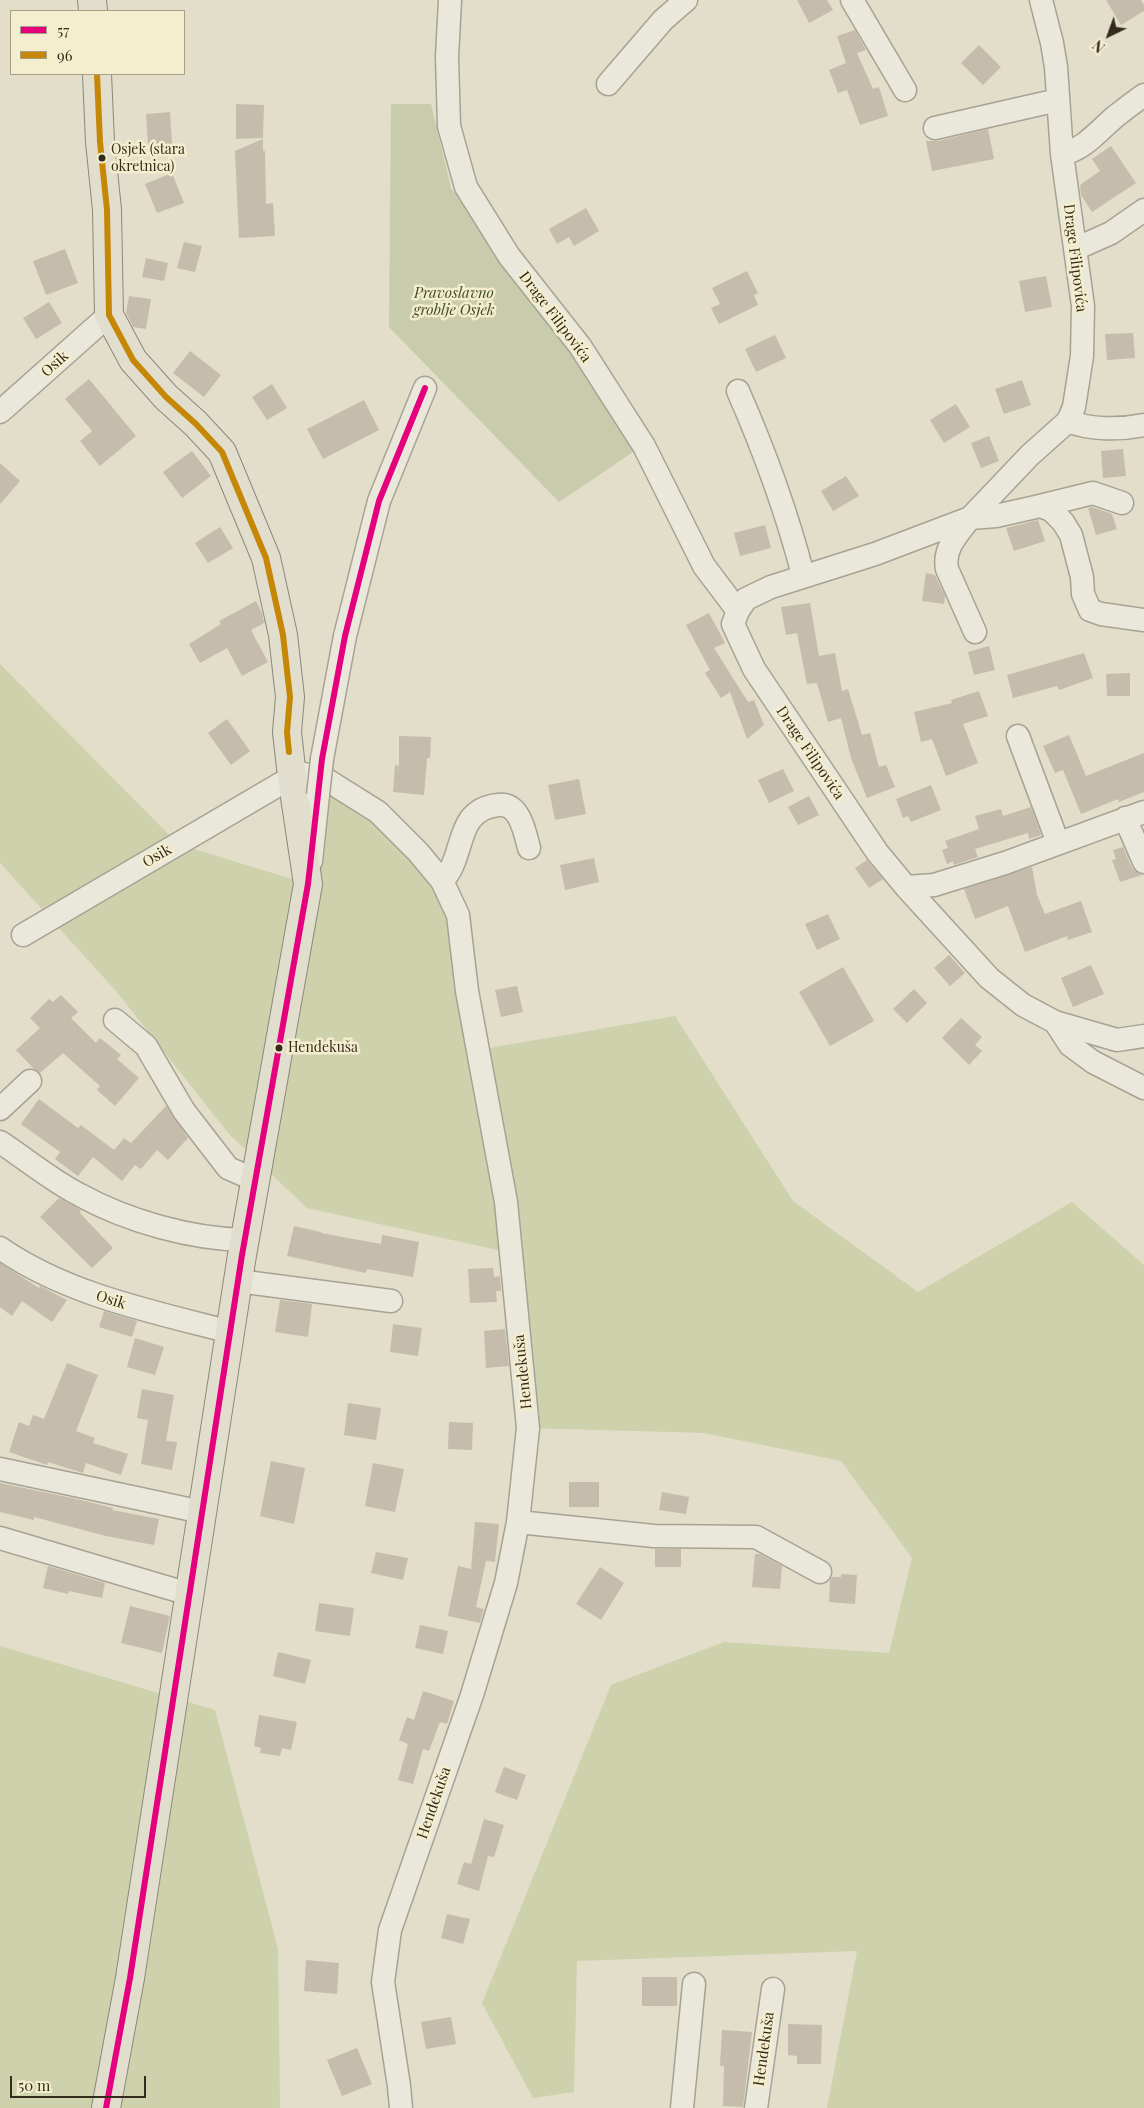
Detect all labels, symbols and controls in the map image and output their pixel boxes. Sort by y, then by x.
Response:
legend [10,10,185,75]
north arrow [1084,10,1134,60]
text: 57 [57,20,69,40]
text: N [1089,36,1109,57]
text: 96 [57,45,72,65]
place label: Osjek (stara okretnica) [111,142,185,174]
marker: Osjek (stara okretnica) [97,153,107,163]
street label: Drage Filipovića [1059,203,1091,313]
street label: Drage Filipovića [515,268,595,366]
park label: Pravoslavno groblje Osjek [413,284,495,319]
street label: Osik [38,347,72,381]
street label: Drage Filipovića [772,703,848,803]
street label: Osik [139,841,175,871]
place label: Hendekuša [288,1040,358,1056]
marker: Hendekuša [274,1043,284,1053]
street label: Osik [94,1287,128,1313]
street label: Hendekuša [510,1334,536,1410]
street label: Hendekuša [413,1765,455,1841]
street label: Hendekuša [750,2011,778,2087]
scale bar [12,2066,149,2098]
text: 50 m [18,2075,50,2095]

